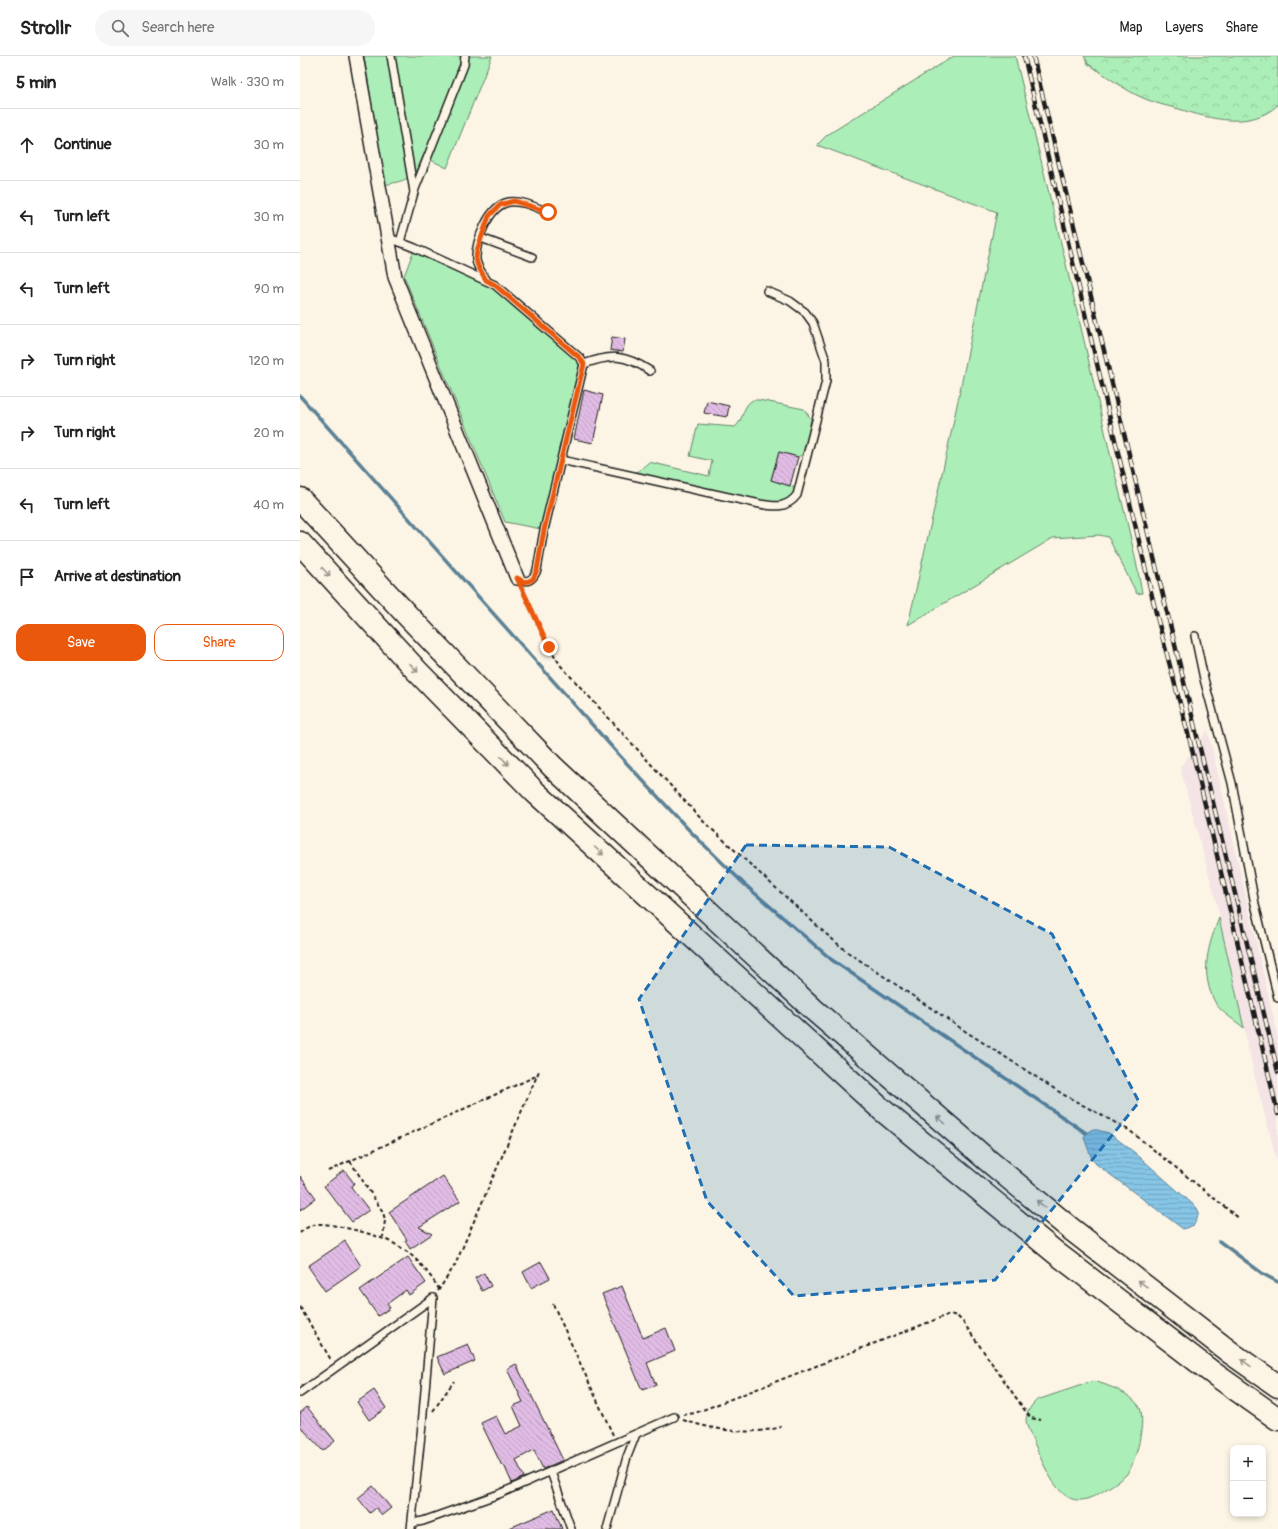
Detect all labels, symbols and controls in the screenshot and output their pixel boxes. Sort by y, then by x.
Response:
search box [95,10,375,46]
text: Strollr [20,16,71,40]
icon: search [109,17,131,39]
text: Search here [141,18,214,37]
text: Map [1120,19,1143,36]
text: Layers [1165,19,1203,36]
text: Share [1225,19,1258,36]
text: 5 min [16,72,56,93]
text: Walk · 330 m [211,74,284,90]
icon: ahead [16,134,38,156]
text: Continue [54,135,112,154]
text: 30 m [254,137,284,153]
route start [539,203,557,221]
icon: left [16,206,38,228]
text: Turn left [54,207,110,226]
text: 30 m [254,209,284,225]
icon: left [16,278,38,300]
text: Turn left [54,279,110,298]
text: 90 m [254,281,284,297]
icon: right [16,350,38,372]
text: Turn right [54,351,115,370]
text: 120 m [248,353,284,369]
icon: right [16,422,38,444]
text: Turn right [54,423,115,442]
text: 20 m [253,425,284,441]
icon: left [16,494,38,516]
text: Turn left [54,495,110,514]
text: 40 m [253,497,284,513]
icon: arrive [16,566,38,588]
text: Arrive at destination [54,567,181,586]
one-way arrow [321,567,331,577]
button: Save [16,624,146,661]
button: Share [154,624,284,661]
route end [540,638,558,656]
one-way arrow [409,663,419,673]
one-way arrow [500,756,510,766]
one-way arrow [594,846,604,855]
one-way arrow [936,1116,947,1125]
one-way arrow [1035,1200,1046,1209]
one-way arrow [1137,1280,1148,1289]
one-way arrow [1241,1359,1252,1367]
map controls [1230,1445,1266,1517]
button: + [1230,1445,1266,1481]
button: − [1230,1481,1266,1517]

